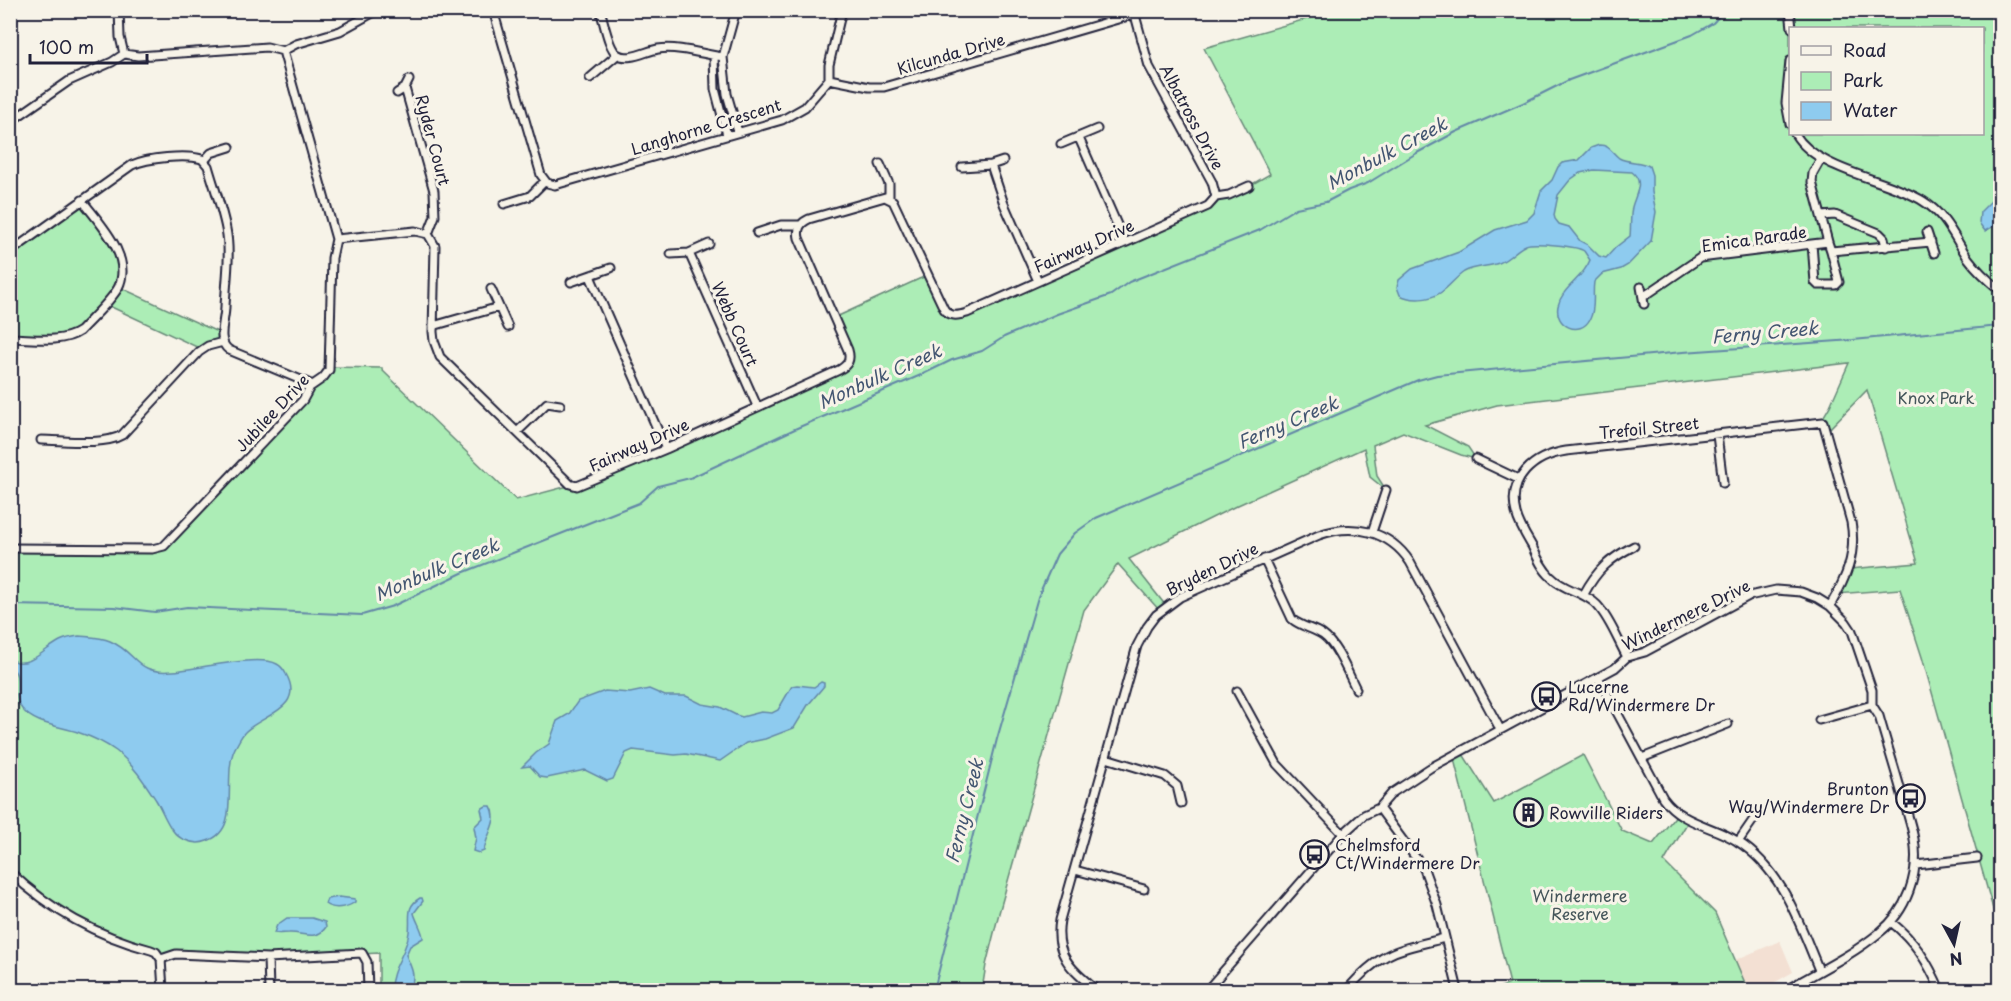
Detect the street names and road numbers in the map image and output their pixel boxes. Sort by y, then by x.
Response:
street label: Kilcunda Drive [894,26,1008,80]
street label: Albatross Drive [1155,59,1231,174]
street label: Ryder Court [410,92,458,188]
street label: Langhorne Crescent [628,92,784,160]
street label: Fairway Drive [1030,212,1138,278]
street label: Emica Parade [1700,219,1808,257]
street label: Webb Court [707,277,765,370]
street label: Jubilee Drive [229,368,314,457]
street label: Trefoil Street [1598,410,1701,444]
street label: Fairway Drive [585,411,693,477]
street label: Bryden Drive [1161,535,1262,601]
street label: Windermere Drive [1617,573,1754,656]

